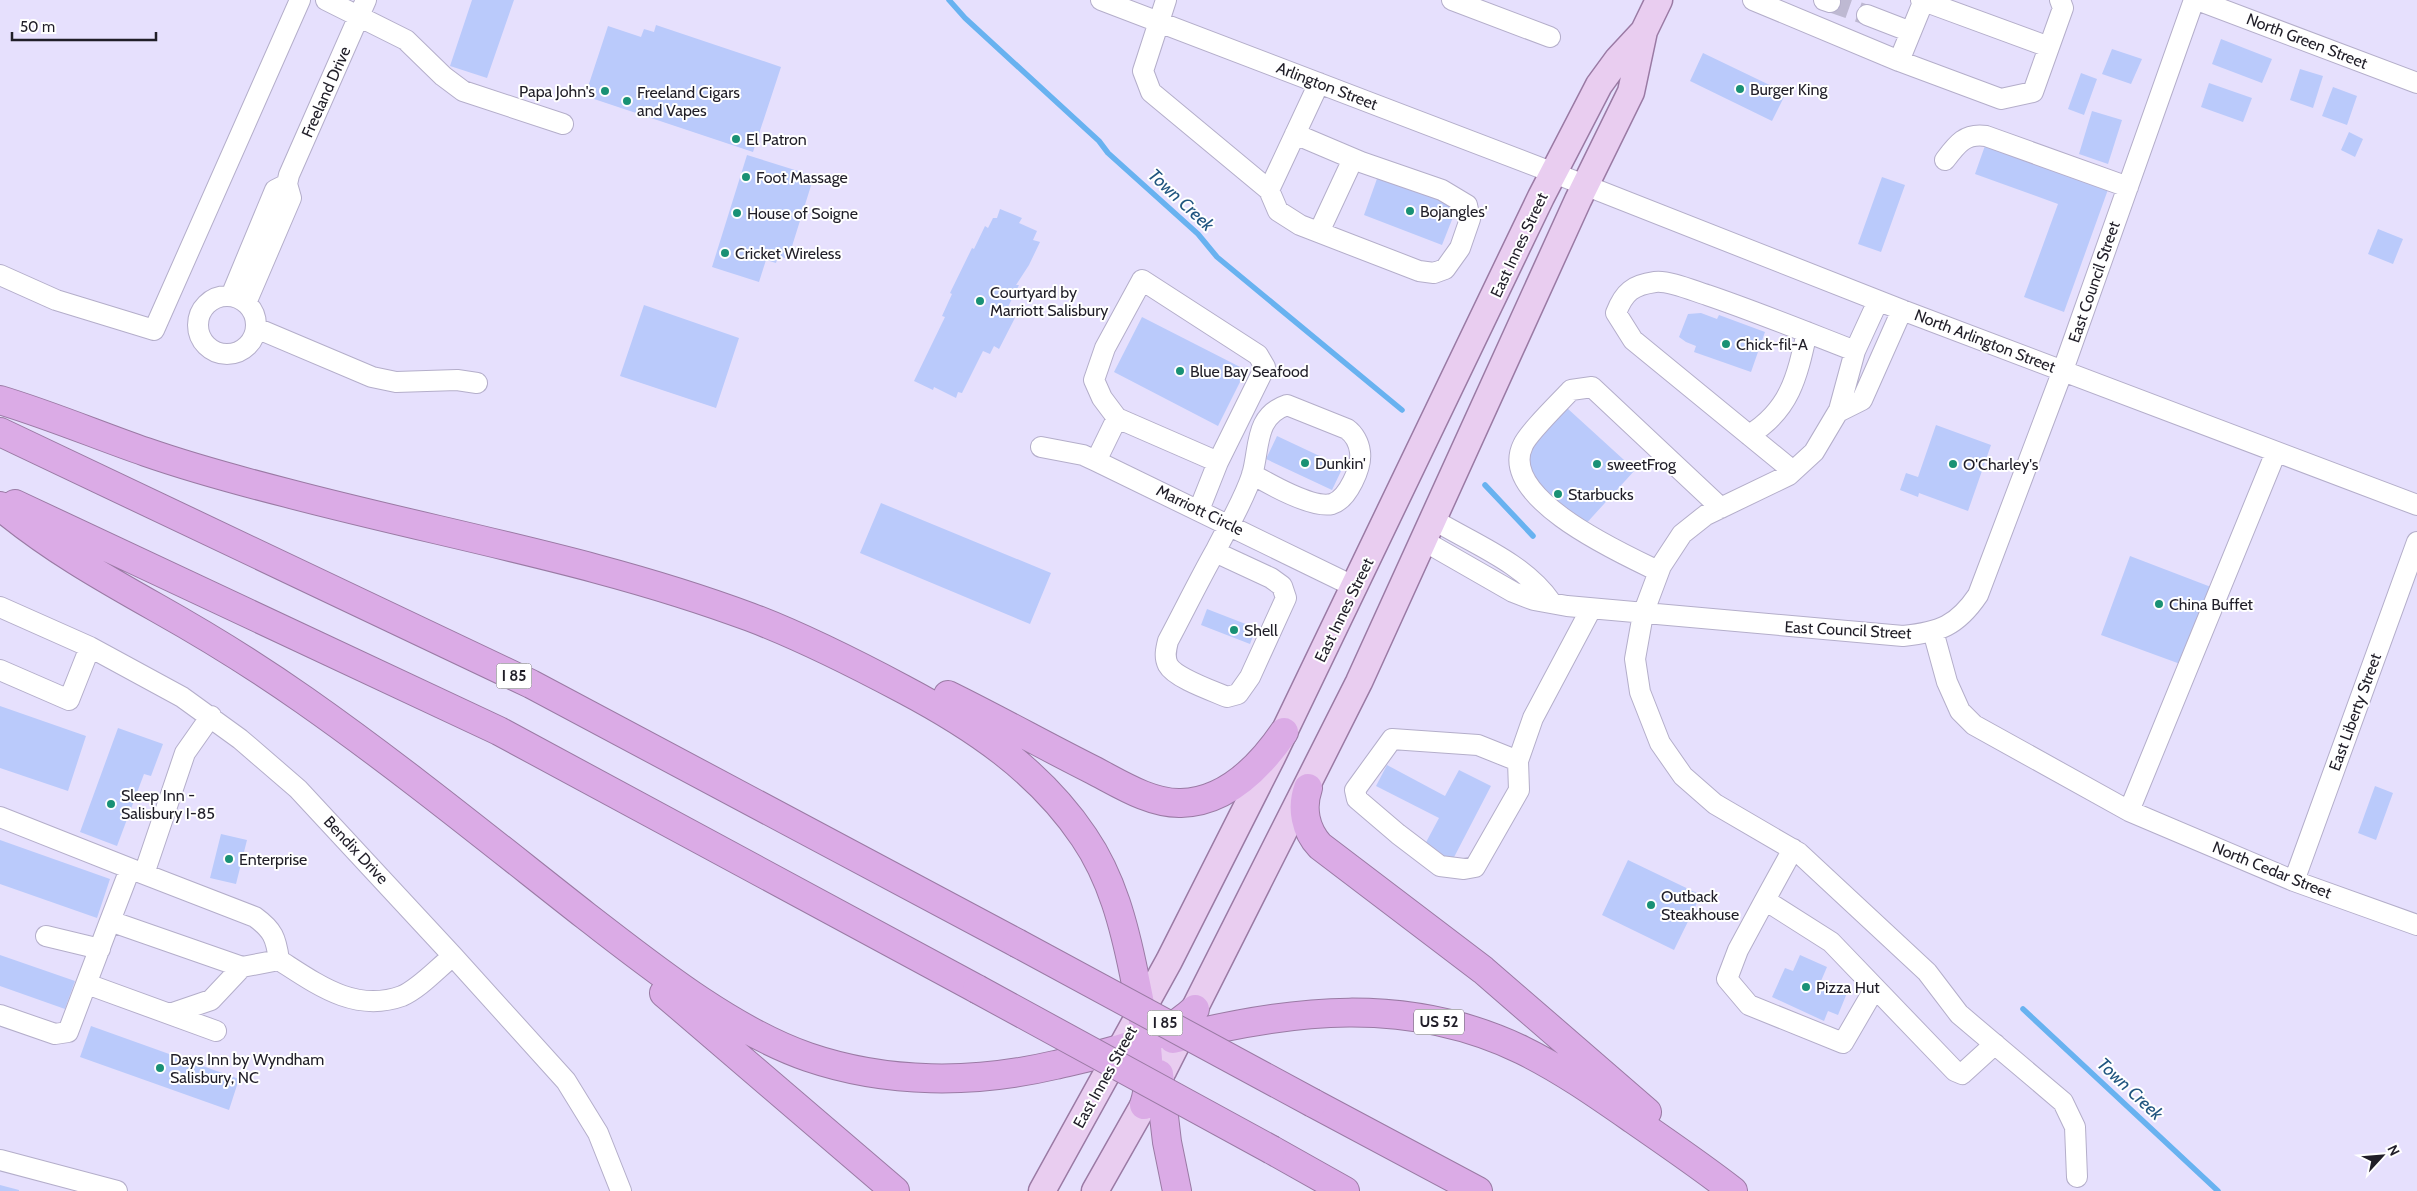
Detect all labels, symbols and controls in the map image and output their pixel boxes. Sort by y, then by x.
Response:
street label: North Green Street [2244,9,2371,73]
scale bar [12,10,156,42]
text: 50 m [20,18,55,36]
street label: Freeland Drive [297,44,355,140]
street label: Arlington Street [1274,58,1381,114]
place label: Burger King [1750,80,1828,99]
place label: Papa John's [519,82,595,101]
place label: Freeland Cigars and Vapes [637,83,740,120]
marker: Burger King [1734,83,1746,95]
marker: Papa John's [599,85,611,97]
marker: Freeland Cigars and Vapes [621,95,633,107]
place label: El Patron [746,130,807,149]
marker: El Patron [730,133,742,145]
water label: Town Creek [1144,164,1219,237]
place label: Foot Massage [756,168,848,187]
marker: Foot Massage [740,171,752,183]
street label: East Innes Street [1486,189,1552,300]
place label: Bojangles' [1420,202,1488,221]
place label: House of Soigne [747,204,858,223]
marker: Bojangles' [1404,205,1416,217]
marker: House of Soigne [731,207,743,219]
street label: East Council Street [2064,218,2124,345]
place label: Cricket Wireless [735,244,841,263]
marker: Cricket Wireless [719,247,731,259]
place label: Courtyard by Marriott Salisbury [990,283,1108,320]
marker: Courtyard by Marriott Salisbury [974,295,986,307]
street label: North Arlington Street [1912,305,2059,377]
place label: Chick-fil-A [1736,335,1808,354]
marker: Chick-fil-A [1720,338,1732,350]
place label: Blue Bay Seafood [1190,362,1309,381]
marker: Blue Bay Seafood [1174,365,1186,377]
place label: Dunkin' [1315,454,1366,473]
place label: sweetFrog [1607,455,1677,474]
place label: O'Charley's [1963,455,2039,474]
marker: Dunkin' [1299,457,1311,469]
marker: sweetFrog [1591,458,1603,470]
marker: O'Charley's [1947,458,1959,470]
street label: Marriott Circle [1153,481,1247,539]
place label: Starbucks [1568,485,1634,504]
marker: Starbucks [1552,488,1564,500]
street label: East Innes Street [1311,554,1378,665]
place label: China Buffet [2169,595,2254,614]
marker: China Buffet [2153,598,2165,610]
street label: East Council Street [1784,617,1913,643]
place label: Shell [1244,621,1278,640]
marker: Shell [1228,624,1240,636]
street label: East Liberty Street [2325,650,2385,773]
road number: I 85 [496,664,532,688]
place label: Sleep Inn - Salisbury I-85 [121,786,215,823]
marker: Sleep Inn - Salisbury I-85 [105,798,117,810]
street label: Bendix Drive [320,812,392,888]
street label: North Cedar Street [2210,837,2335,903]
place label: Enterprise [239,850,307,869]
marker: Enterprise [223,853,235,865]
place label: Outback Steakhouse [1661,887,1739,924]
marker: Outback Steakhouse [1645,899,1657,911]
place label: Pizza Hut [1816,978,1880,997]
marker: Pizza Hut [1800,981,1812,993]
road number: I 85 [1148,1010,1182,1036]
road number: US 52 [1414,1010,1464,1034]
street label: East Innes Street [1069,1022,1141,1131]
place label: Days Inn by Wyndham Salisbury, NC [170,1050,324,1087]
water label: Town Creek [2093,1053,2168,1126]
marker: Days Inn by Wyndham Salisbury, NC [154,1062,166,1074]
north arrow [2357,1131,2407,1181]
text: N [2383,1142,2404,1159]

